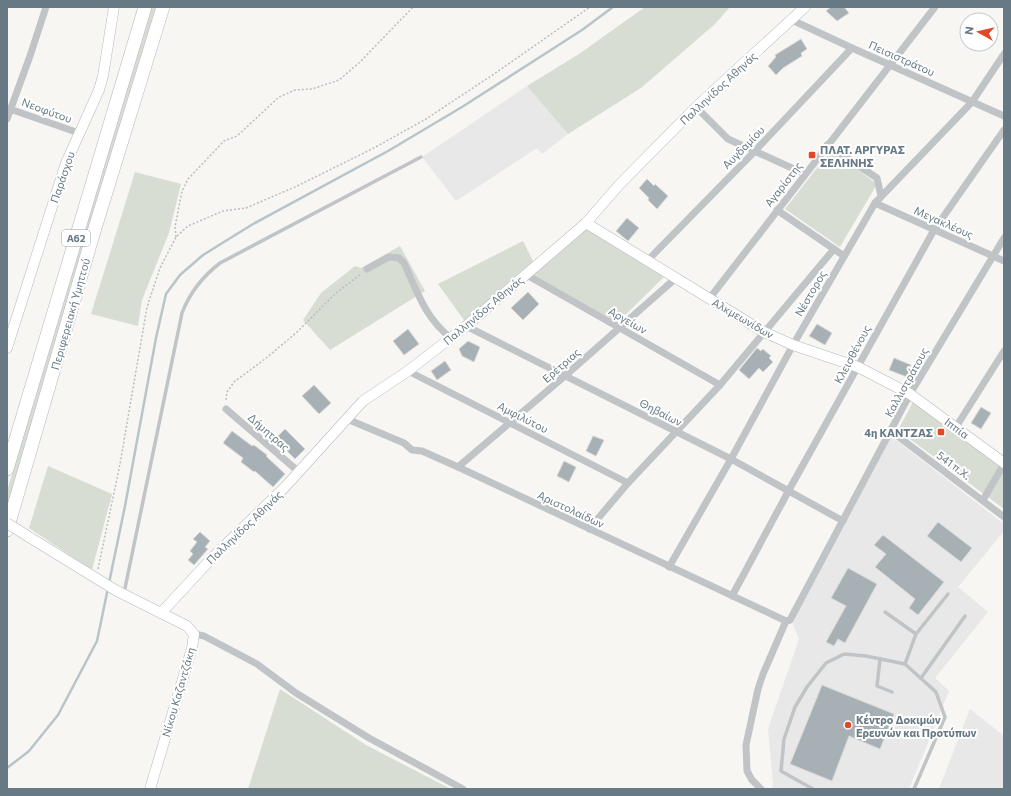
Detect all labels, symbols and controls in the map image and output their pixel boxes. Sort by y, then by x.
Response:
north arrow [959,12,999,52]
text: N [962,26,976,36]
street label: Πεισιστράτου [867,38,937,78]
street label: Παλληνίδος Αθηνάς [677,49,759,127]
street label: Νεοφύτου [20,95,74,125]
street label: Αυγδαμίου [719,123,767,171]
place label: ΠΛΑΤ. ΑΡΓΥΡΑΣ ΣΕΛΗΝΗΣ [820,143,905,169]
street label: Παράσχου [47,150,77,204]
marker: ΠΛΑΤ. ΑΡΓΥΡΑΣ ΣΕΛΗΝΗΣ [807,150,817,160]
street label: Αγαρίστης [761,159,805,209]
street label: Μεγακλέους [912,203,976,241]
road number: Α62 [62,230,90,246]
street label: Περιφερειακή Υμηττού [48,257,92,371]
street label: Νέστορος [792,268,828,318]
street label: Παλληνίδος Αθηνάς [440,273,526,347]
street label: Αλκμεωνίδων [710,295,776,341]
street label: Αργείων [607,304,650,336]
street label: Κλεισθένους [831,322,873,386]
street label: Ερέτριας [539,345,583,385]
street label: Καλλιστράτους [882,345,930,419]
street label: Θηβαίων [638,396,685,428]
street label: Αμφιλύτου [496,399,550,435]
street label: Δήμητρας [246,410,292,454]
street label: Ιππία [942,415,972,441]
place label: 4η ΚΑΝΤΖΑΣ [864,426,933,439]
marker: 4η ΚΑΝΤΖΑΣ [936,427,946,437]
street label: 541 π.Χ. [935,448,974,482]
street label: Παλληνίδος Αθηνάς [203,487,285,567]
street label: Αριστολαίδων [536,488,607,530]
street label: Νίκου Καζαντζάκη [159,646,197,738]
place label: Κέντρο Δοκιμών Ερευνών και Προτύπων [856,713,977,739]
marker: Κέντρο Δοκιμών Ερευνών και Προτύπων [843,720,853,730]

